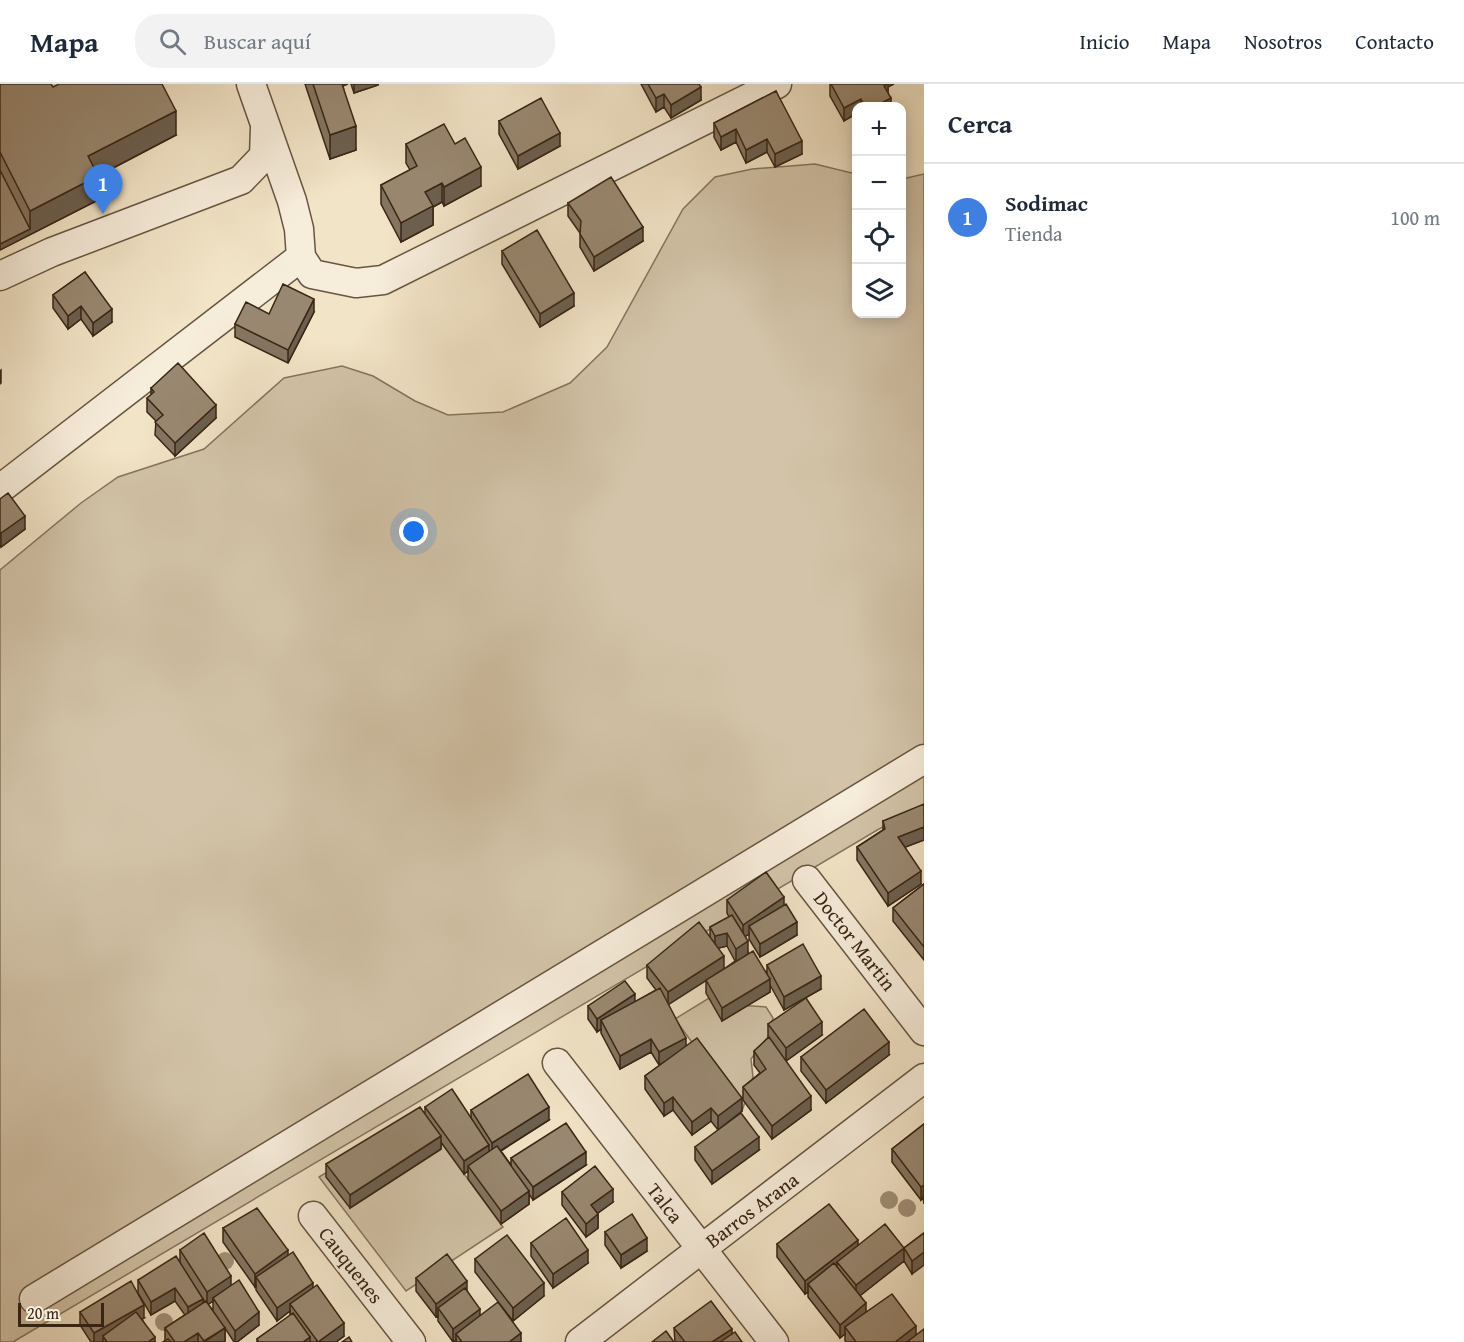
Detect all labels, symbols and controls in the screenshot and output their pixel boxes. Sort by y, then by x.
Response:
search box [135,14,555,68]
text: Mapa [30,21,99,62]
icon: search [156,25,189,58]
text: Buscar aquí [204,25,311,57]
text: Inicio [1080,26,1130,57]
text: Mapa [1163,26,1211,57]
text: Nosotros [1244,26,1322,57]
text: Contacto [1355,26,1434,57]
map controls [852,102,906,318]
button: + [852,102,906,156]
text: Cerca [948,104,1012,143]
button: − [852,156,906,210]
pin: 1 [84,164,122,214]
text: Sodimac [1005,187,1088,219]
text: 1 [962,203,973,232]
text: 100 m [1390,203,1440,232]
button: locate [852,210,906,264]
text: Tienda [1005,219,1063,248]
button: layers [852,264,906,318]
your location [399,517,428,546]
street label: Doctor Martin [807,885,903,997]
street label: Barros Arana [699,1165,805,1254]
street label: Talca [640,1176,691,1229]
street label: Cauquenes [312,1220,391,1309]
scale bar [18,1300,104,1328]
text: 20 m [27,1301,59,1325]

